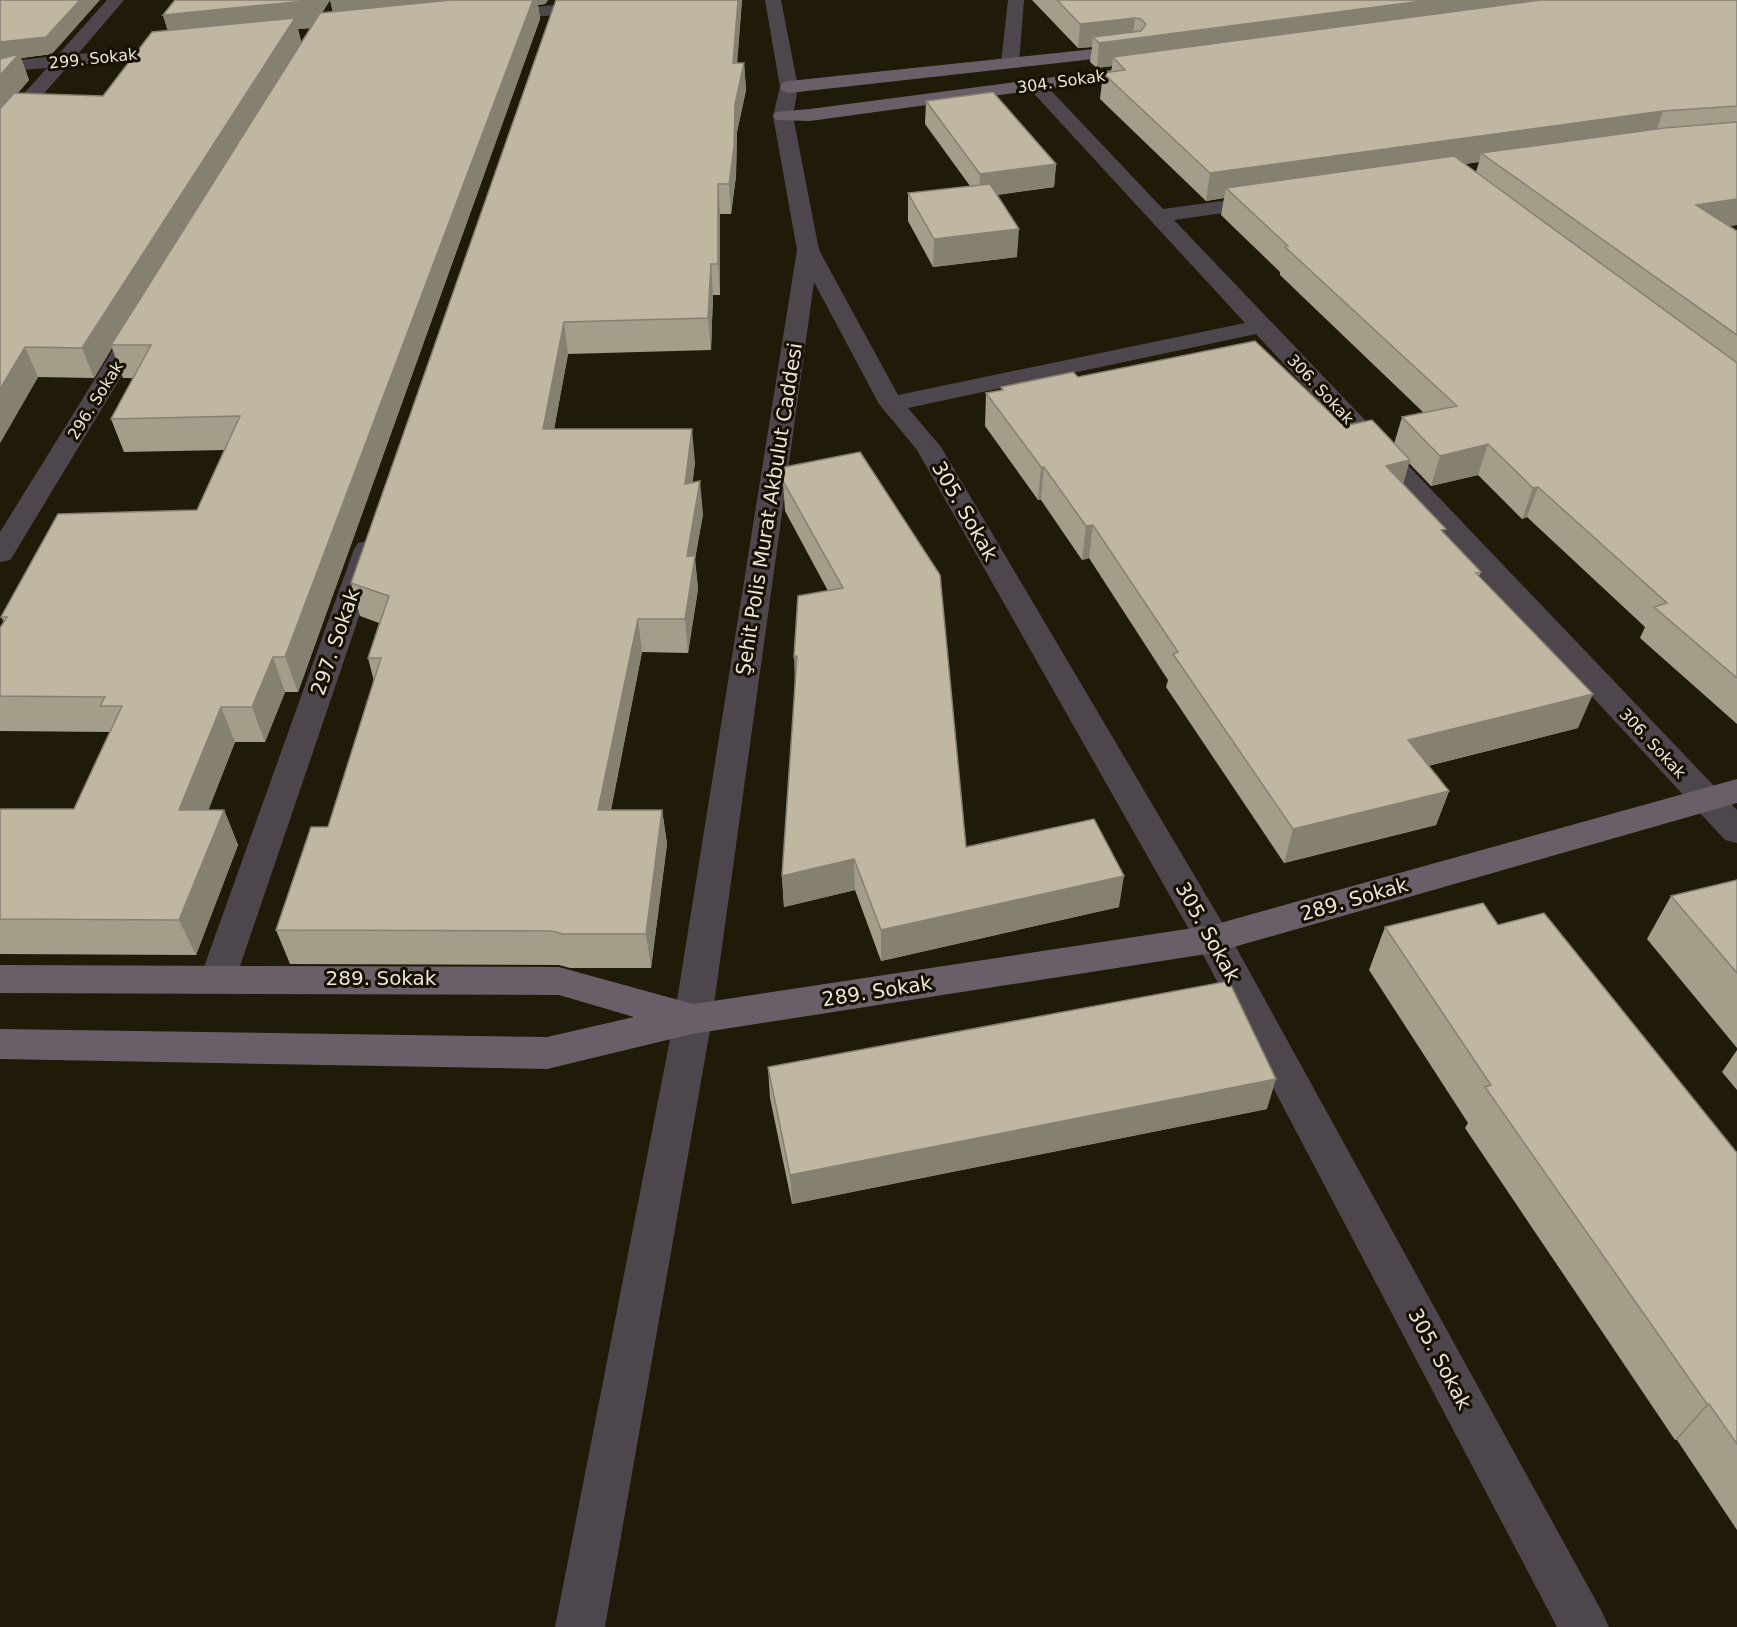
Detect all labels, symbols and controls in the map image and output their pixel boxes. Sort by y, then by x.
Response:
street label: 299. Sokak [48,44,139,73]
street label: 304. Sokak [1016,66,1107,97]
street label: Şehit Polis Murat Akbulut Caddesi [731,341,807,677]
street label: 306. Sokak [1283,350,1358,429]
street label: 296. Sokak [64,357,127,443]
street label: 305. Sokak [927,457,1003,565]
street label: 297. Sokak [306,585,365,698]
street label: 306. Sokak [1615,704,1690,783]
street label: 289. Sokak [1297,872,1411,926]
street label: 305. Sokak [1171,878,1246,987]
street label: 289. Sokak [326,966,437,990]
street label: 289. Sokak [820,970,934,1012]
street label: 305. Sokak [1403,1304,1477,1414]

